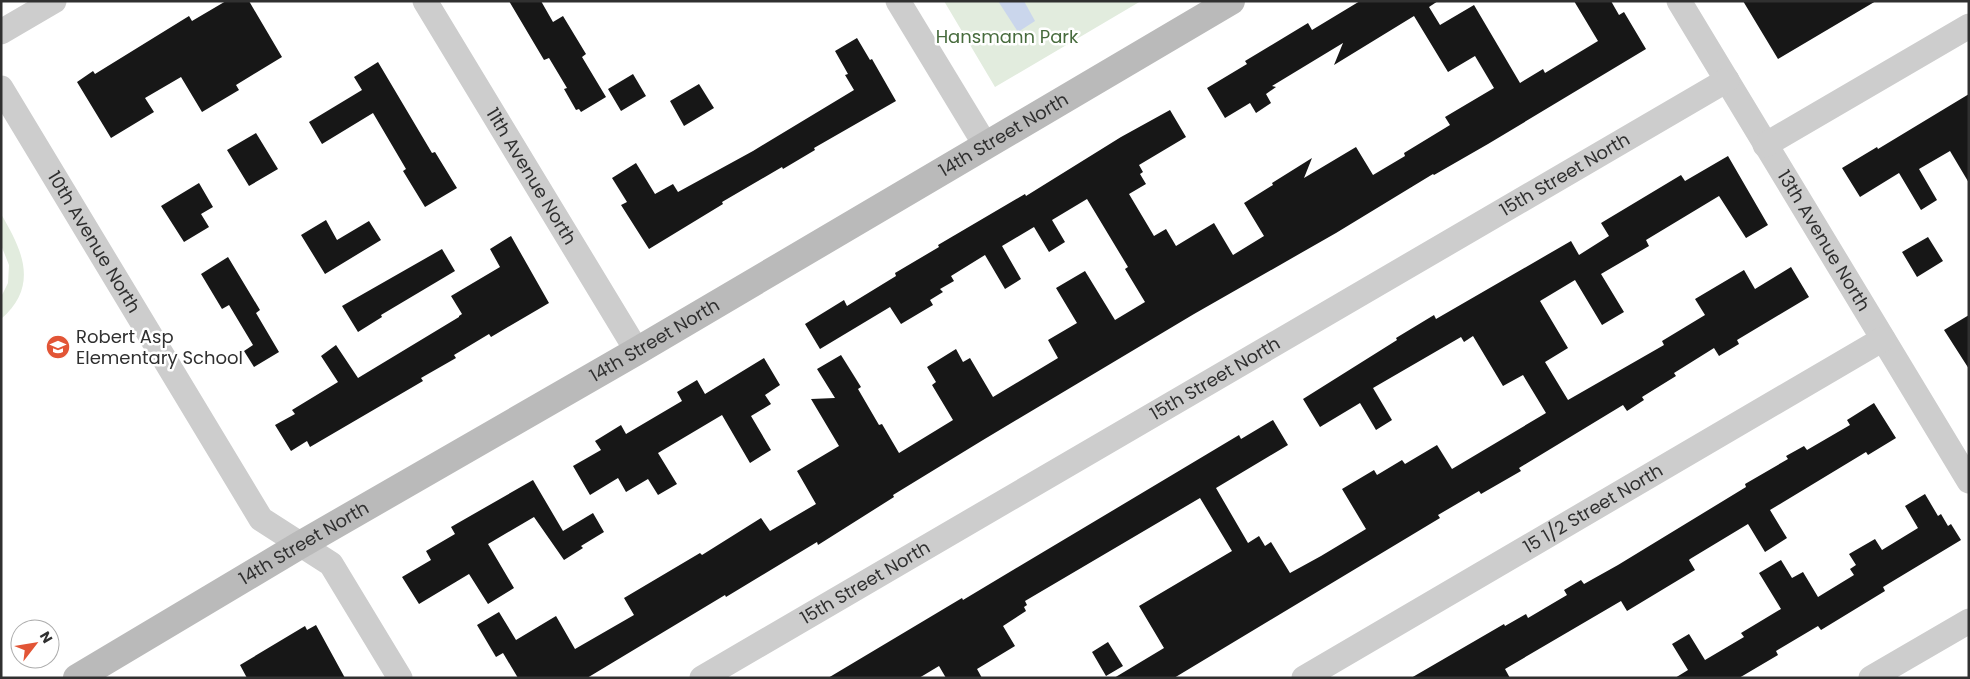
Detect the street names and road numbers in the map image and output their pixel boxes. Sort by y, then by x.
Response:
street label: 14th Street North [934,87,1073,183]
street label: 11th Avenue North [481,103,583,249]
street label: 15th Street North [1495,126,1634,222]
street label: 13th Avenue North [1772,165,1876,316]
street label: 10th Avenue North [42,166,147,317]
street label: 14th Street North [585,292,724,388]
street label: 15th Street North [1145,331,1284,426]
street label: 15 1/2 Street North [1518,458,1667,559]
street label: 14th Street North [234,495,373,591]
street label: 15th Street North [795,535,935,630]

